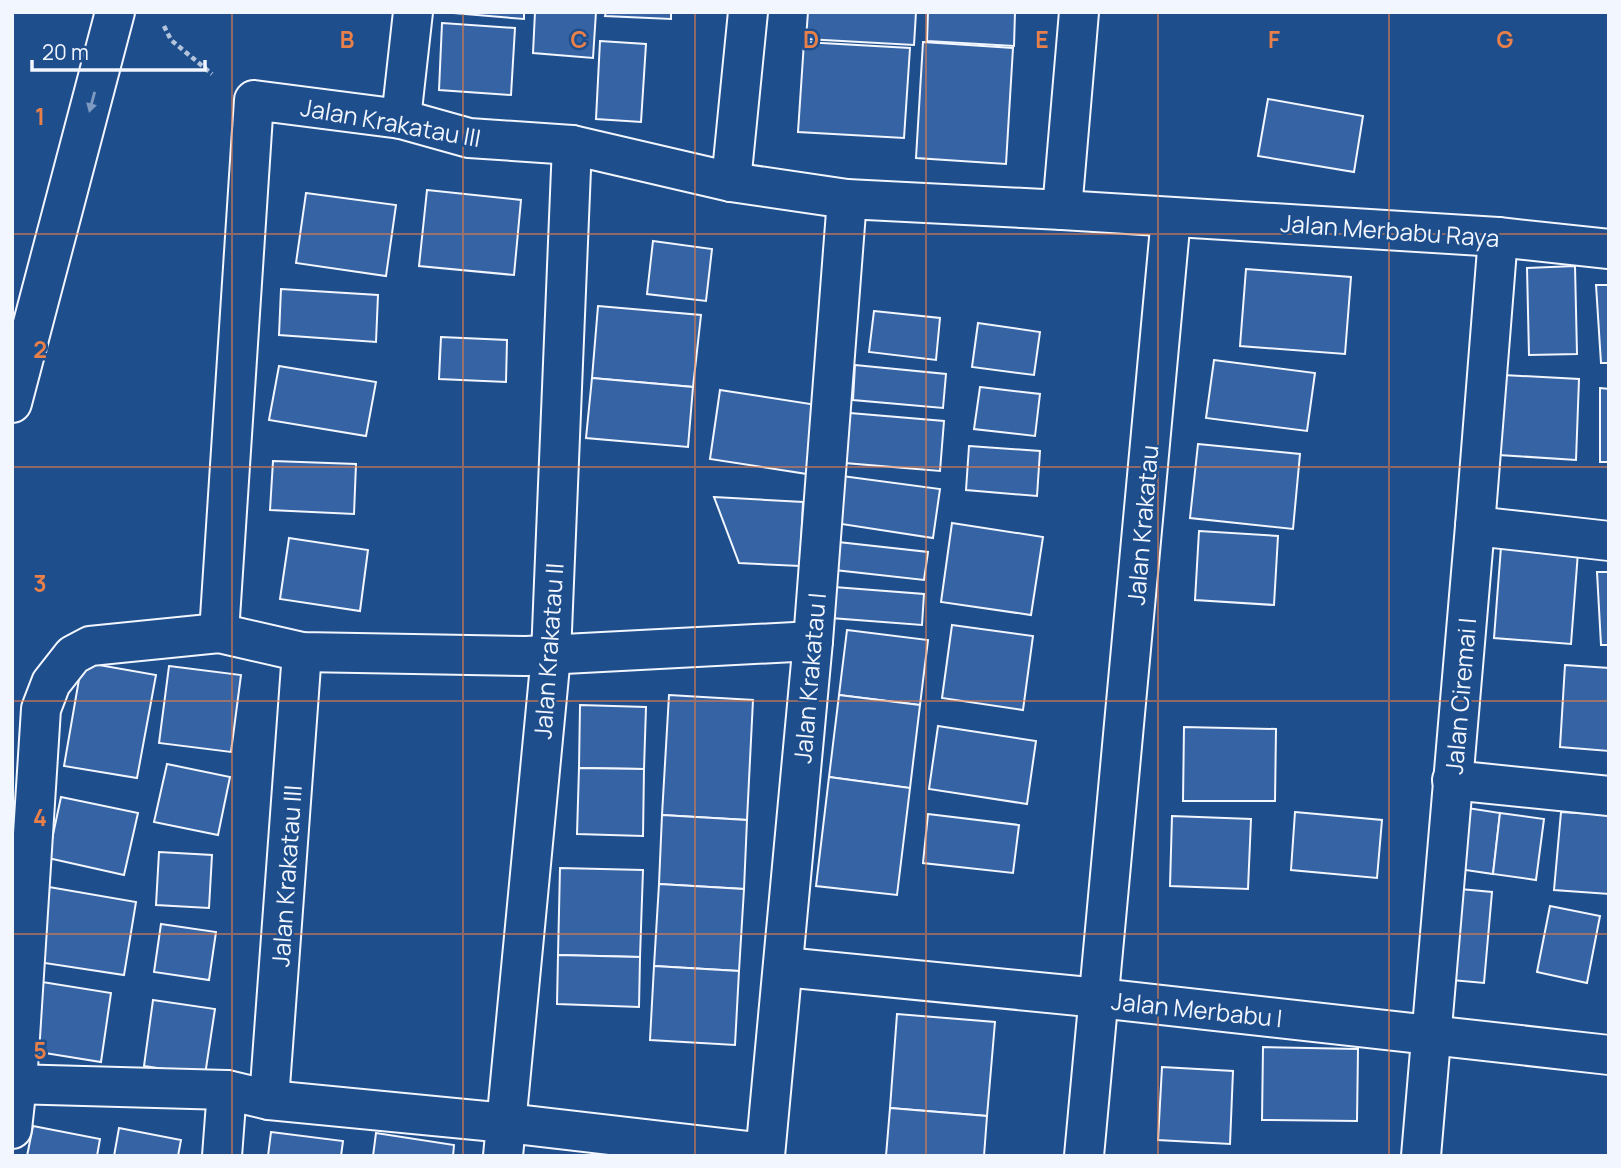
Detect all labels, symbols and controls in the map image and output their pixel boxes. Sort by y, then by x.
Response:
text: B [340,23,354,55]
text: C [571,23,588,55]
text: D [803,23,819,55]
text: E [1035,23,1049,55]
text: F [1268,23,1280,55]
text: G [1497,23,1514,55]
scale bar [32,28,205,72]
text: 20 m [42,38,89,66]
street label: Jalan Krakatau III [298,90,484,154]
one-way arrow [86,91,97,113]
text: 1 [35,100,45,132]
street label: Jalan Merbabu Raya [1279,206,1501,254]
text: 2 [33,333,47,365]
street label: Jalan Krakatau [1119,444,1165,606]
street label: Jalan Krakatau II [525,562,571,740]
text: 3 [33,567,47,599]
street label: Jalan Krakatau I [785,591,833,765]
street label: Jalan Ciremai I [1437,616,1483,776]
street label: Jalan Krakatau III [263,784,309,968]
text: 4 [33,801,47,833]
street label: Jalan Merbabu I [1110,984,1284,1034]
text: 5 [33,1034,47,1066]

